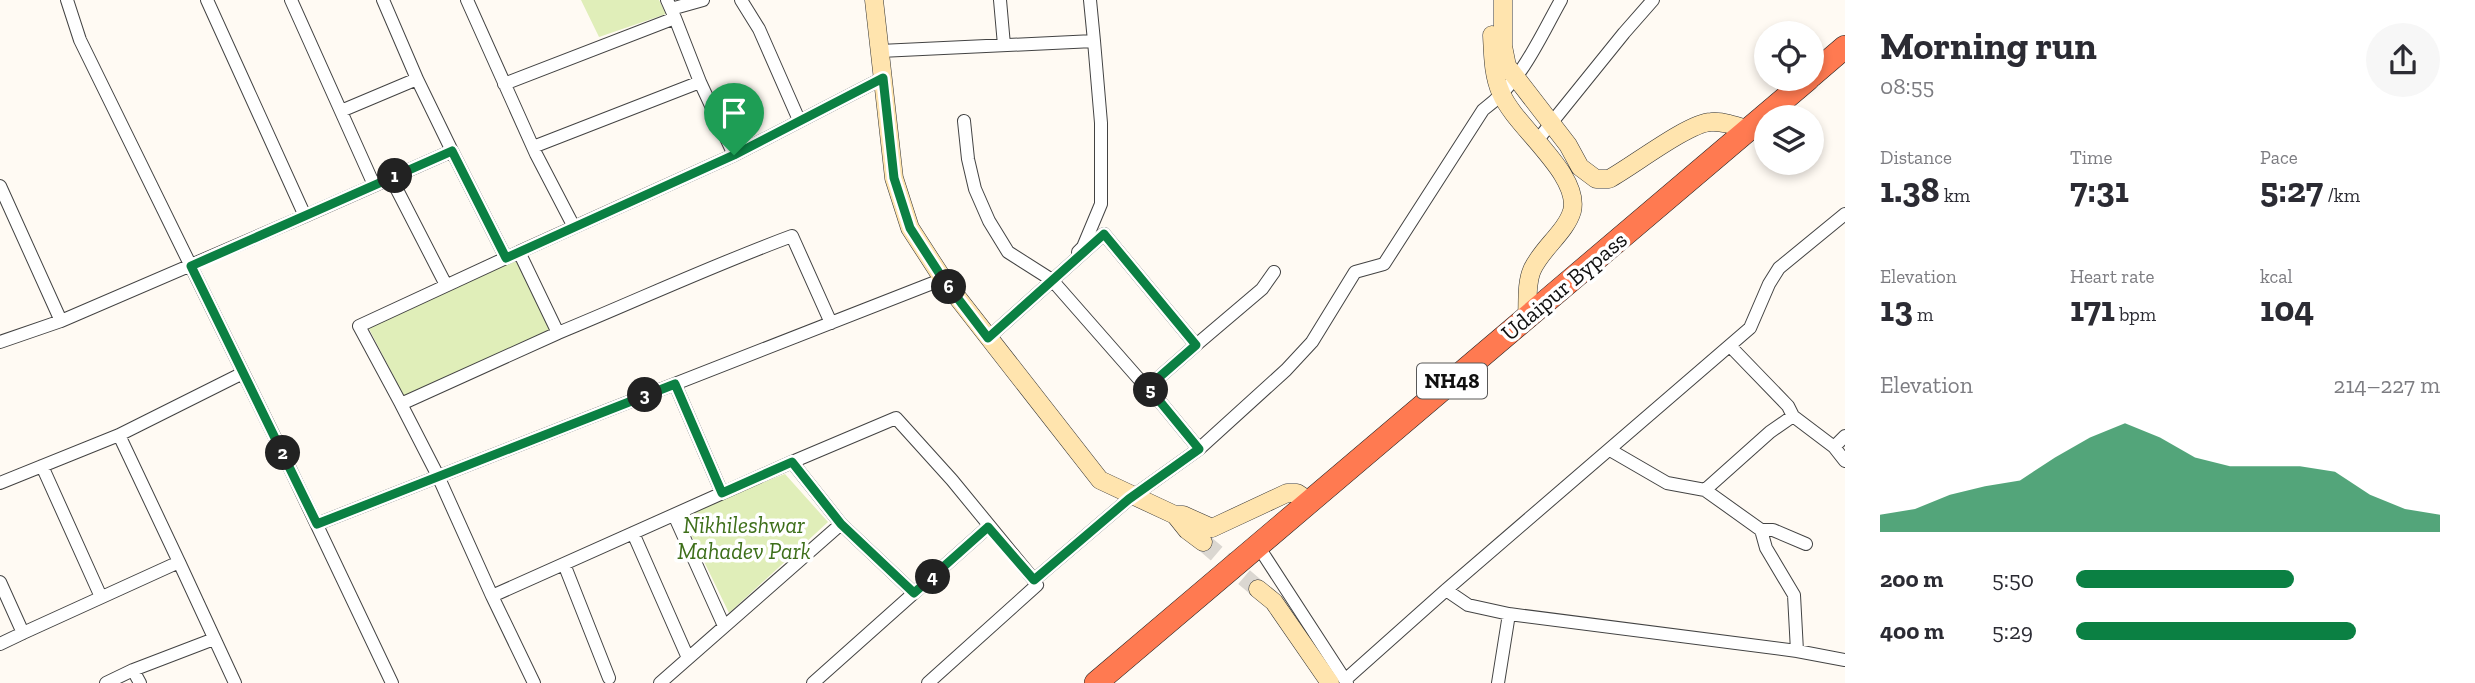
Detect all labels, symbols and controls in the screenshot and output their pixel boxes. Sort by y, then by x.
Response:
map controls [1754,21,1824,175]
button: locate [1754,21,1824,91]
text: Morning run [1880,23,2097,69]
button: share [2366,23,2440,97]
text: 08:55 [1880,72,1934,100]
pin [704,83,764,155]
icon: arrive [715,94,753,132]
button: layers [1754,105,1824,175]
text: Distance [1880,146,1952,169]
text: Time [2070,146,2112,169]
text: Pace [2260,146,2298,169]
pin: 1 [378,158,412,194]
text: 1 [391,164,398,187]
text: 1.38 [1880,169,1940,211]
text: 7:31 [2070,169,2129,211]
text: 5:27 [2260,169,2323,211]
text: km [1940,184,1970,207]
text: /km [2323,184,2360,207]
street label: Udaipur Bypass [1495,225,1633,347]
text: Elevation [1880,265,1957,288]
text: Heart rate [2070,265,2155,288]
text: kcal [2260,265,2293,288]
pin: 6 [932,270,967,304]
text: 6 [943,275,954,298]
text: 13 [1880,288,1913,330]
text: 171 [2070,288,2115,330]
text: 104 [2260,288,2314,330]
text: m [1913,303,1934,326]
text: bpm [2115,303,2156,326]
road number: NH48 [1417,364,1487,398]
text: Elevation [1880,371,1973,399]
text: 214–227 m [2334,371,2440,399]
pin: 5 [1134,372,1168,408]
pin: 3 [628,378,662,412]
text: 5 [1146,378,1155,401]
text: 3 [639,383,650,406]
pin: 2 [266,435,300,470]
text: 2 [277,441,288,464]
park label: Nikhileshwar Mahadev Park [677,511,811,565]
pin: 4 [916,560,950,594]
text: 4 [927,565,938,588]
text: 200 m [1880,565,1943,593]
text: 5:50 [1992,565,2034,593]
text: 400 m [1880,617,1944,645]
text: 5:29 [1992,617,2033,645]

